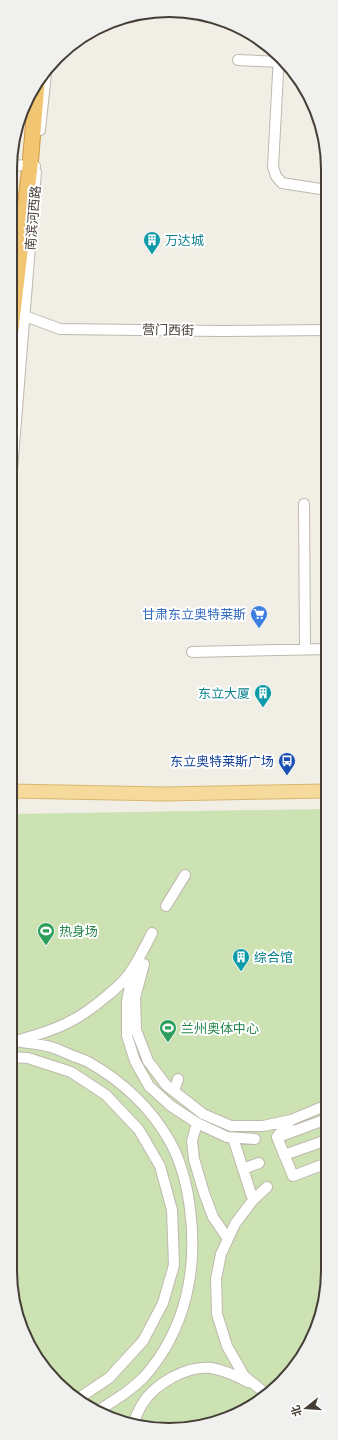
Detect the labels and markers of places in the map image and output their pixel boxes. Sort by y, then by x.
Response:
building icon: 万达城 [142,230,162,255]
place label: 万达城 [165,232,204,249]
supermarket icon: 甘肃东立奥特莱斯 [249,604,269,629]
place label: 甘肃东立奥特莱斯 [142,606,246,623]
building icon: 东立大厦 [253,683,273,708]
place label: 东立大厦 [198,685,250,702]
bus stop icon: 东立奥特莱斯广场 [277,751,297,776]
place label: 东立奥特莱斯广场 [170,753,274,770]
sports icon: 热身场 [36,921,56,946]
place label: 热身场 [59,923,98,940]
building icon: 综合馆 [231,947,251,972]
place label: 综合馆 [254,949,293,966]
sports icon: 兰州奥体中心 [158,1018,178,1043]
place label: 兰州奥体中心 [181,1020,259,1037]

